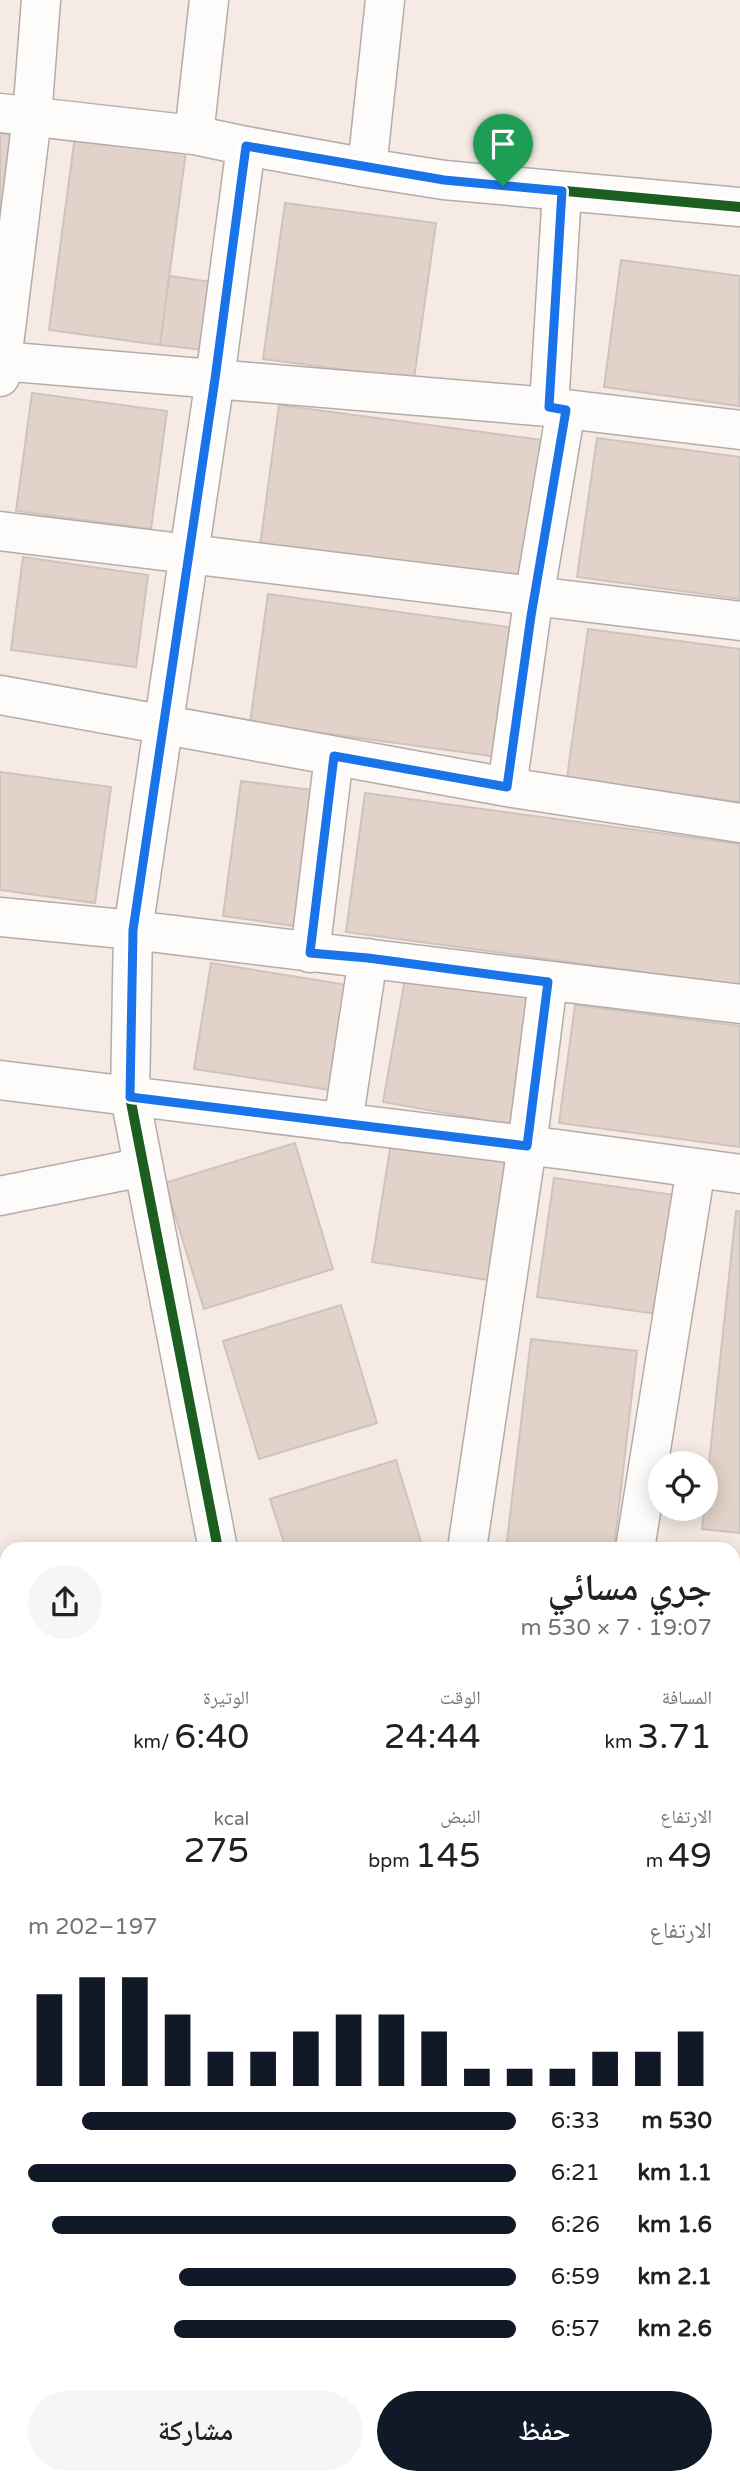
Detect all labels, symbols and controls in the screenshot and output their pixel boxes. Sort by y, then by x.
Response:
pin [473,114,533,186]
icon: arrive [484,125,522,163]
map controls [648,1451,718,1521]
button: locate [648,1451,718,1521]
button: share [28,1565,102,1639]
text: جري مسائي [548,1565,712,1611]
text: 19:07 · 7 × 530 m [520,1614,712,1642]
text: الوتيرة [203,1687,249,1709]
text: الوقت [440,1687,481,1709]
text: المسافة [662,1687,712,1709]
text: 6:40 [174,1716,249,1758]
text: 24:44 [384,1716,481,1758]
text: 3.71 [637,1716,712,1758]
text: /km [133,1731,174,1753]
text: km [605,1731,637,1753]
text: النبض [440,1806,481,1828]
text: الارتفاع [660,1806,712,1828]
text: kcal [214,1808,249,1830]
text: 275 [183,1830,249,1872]
text: 145 [415,1835,481,1877]
text: 49 [668,1835,712,1877]
text: bpm [368,1850,415,1872]
text: m [646,1850,668,1872]
text: 197–202 m [28,1913,158,1941]
text: الارتفاع [649,1917,712,1945]
text: 6:33 [551,2107,600,2135]
text: 530 m [642,2107,712,2135]
text: 6:21 [551,2159,600,2187]
text: 1.1 km [637,2159,712,2187]
text: 6:26 [551,2211,600,2239]
text: 1.6 km [637,2211,712,2239]
text: 6:59 [551,2263,600,2291]
text: 2.1 km [637,2263,712,2291]
text: 6:57 [551,2315,600,2343]
text: 2.6 km [637,2315,712,2343]
button: مشاركة [28,2391,363,2471]
button: حفظ [377,2391,712,2471]

